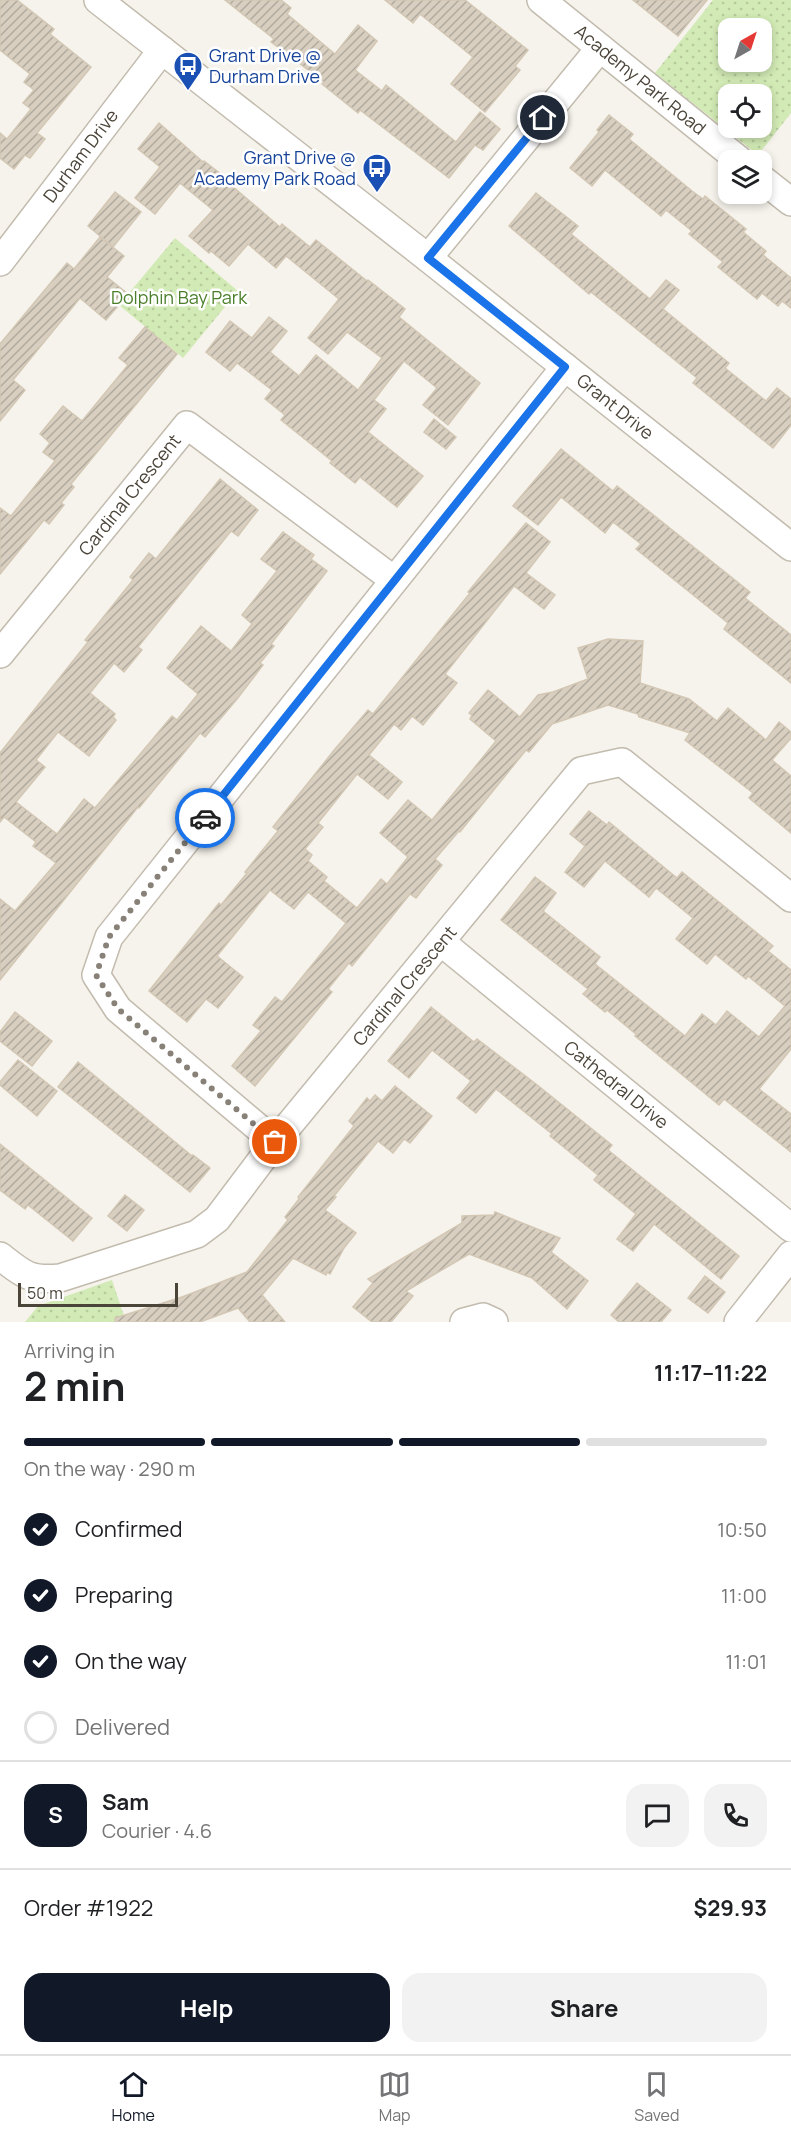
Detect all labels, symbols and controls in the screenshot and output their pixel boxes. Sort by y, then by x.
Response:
north arrow [718,18,772,72]
map controls [718,18,772,204]
street label: Academy Park Road [570,19,711,140]
place label: Grant Drive @ Durham Drive [209,43,321,88]
bus stop icon: Grant Drive @ Durham Drive [172,50,204,92]
button: locate [718,84,772,138]
pin [517,92,568,143]
icon: home [526,101,559,134]
street label: Durham Drive [37,104,123,207]
place label: Grant Drive @ Academy Park Road [194,145,356,190]
button: layers [718,150,772,204]
bus stop icon: Grant Drive @ Academy Park Road [361,152,393,194]
park label: Dolphin Bay Park [111,285,248,309]
street label: Grant Drive [572,368,659,445]
street label: Cardinal Crescent [73,429,186,560]
courier [175,788,235,848]
icon: car [189,802,222,835]
street label: Cardinal Crescent [347,920,461,1050]
street label: Cathedral Drive [559,1035,674,1134]
pin [249,1116,300,1167]
icon: bag [258,1125,291,1158]
scale bar [18,1280,178,1308]
text: 50 m [27,1282,63,1304]
text: Arriving in [24,1337,115,1364]
text: 11:17–11:22 [654,1358,767,1388]
text: 2 min [24,1359,125,1413]
text: On the way · 290 m [24,1455,195,1482]
icon: check [24,1513,57,1546]
text: Confirmed [75,1514,183,1544]
text: 10:50 [717,1516,767,1543]
icon: check [24,1579,57,1612]
text: Preparing [75,1580,173,1610]
text: 11:00 [721,1582,767,1609]
icon: check [24,1645,57,1678]
text: On the way [75,1646,187,1676]
text: 11:01 [725,1648,767,1675]
text: Delivered [75,1712,170,1742]
button: chat [626,1784,689,1847]
button: phone [704,1784,767,1847]
text: Sam [102,1787,149,1817]
text: S [48,1800,63,1830]
text: Courier · 4.6 [102,1817,212,1844]
text: Order #1922 [24,1893,153,1923]
text: $29.93 [693,1893,767,1923]
button: Help [24,1973,390,2042]
button: Share [402,1973,767,2042]
tab: Home [112,2068,155,2126]
tab: Map [378,2068,411,2126]
tab: Saved [634,2068,679,2126]

